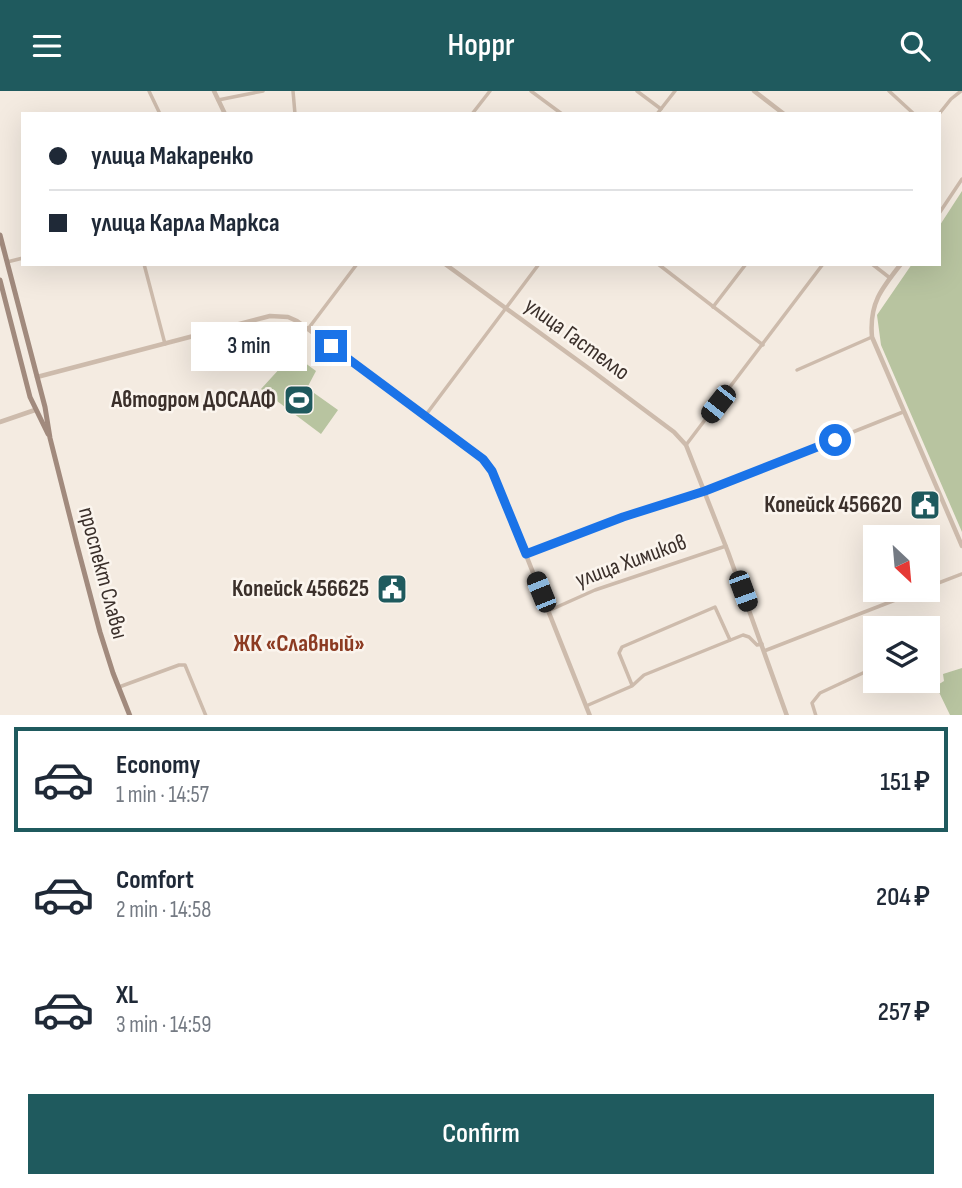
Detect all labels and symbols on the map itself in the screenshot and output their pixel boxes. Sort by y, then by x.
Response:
street label: улица Гастелло [519,291,635,387]
callout: 3 min [191,321,306,371]
route end [315,330,347,362]
car [697,381,740,427]
sports icon: Автодром ДОСААФ [282,383,316,417]
place label: Автодром ДОСААФ [110,386,276,414]
route start [819,424,851,456]
public building icon: Копейск 456620 [908,488,942,522]
place label: Копейск 456620 [764,491,902,519]
street label: проспект Славы [72,504,134,642]
north arrow [863,525,940,602]
street label: улица Химиков [572,528,690,594]
car [726,568,761,614]
car [524,569,559,615]
public building icon: Копейск 456625 [375,572,409,606]
place label: Копейск 456625 [232,575,369,603]
district label: ЖК «Славный» [233,629,365,658]

